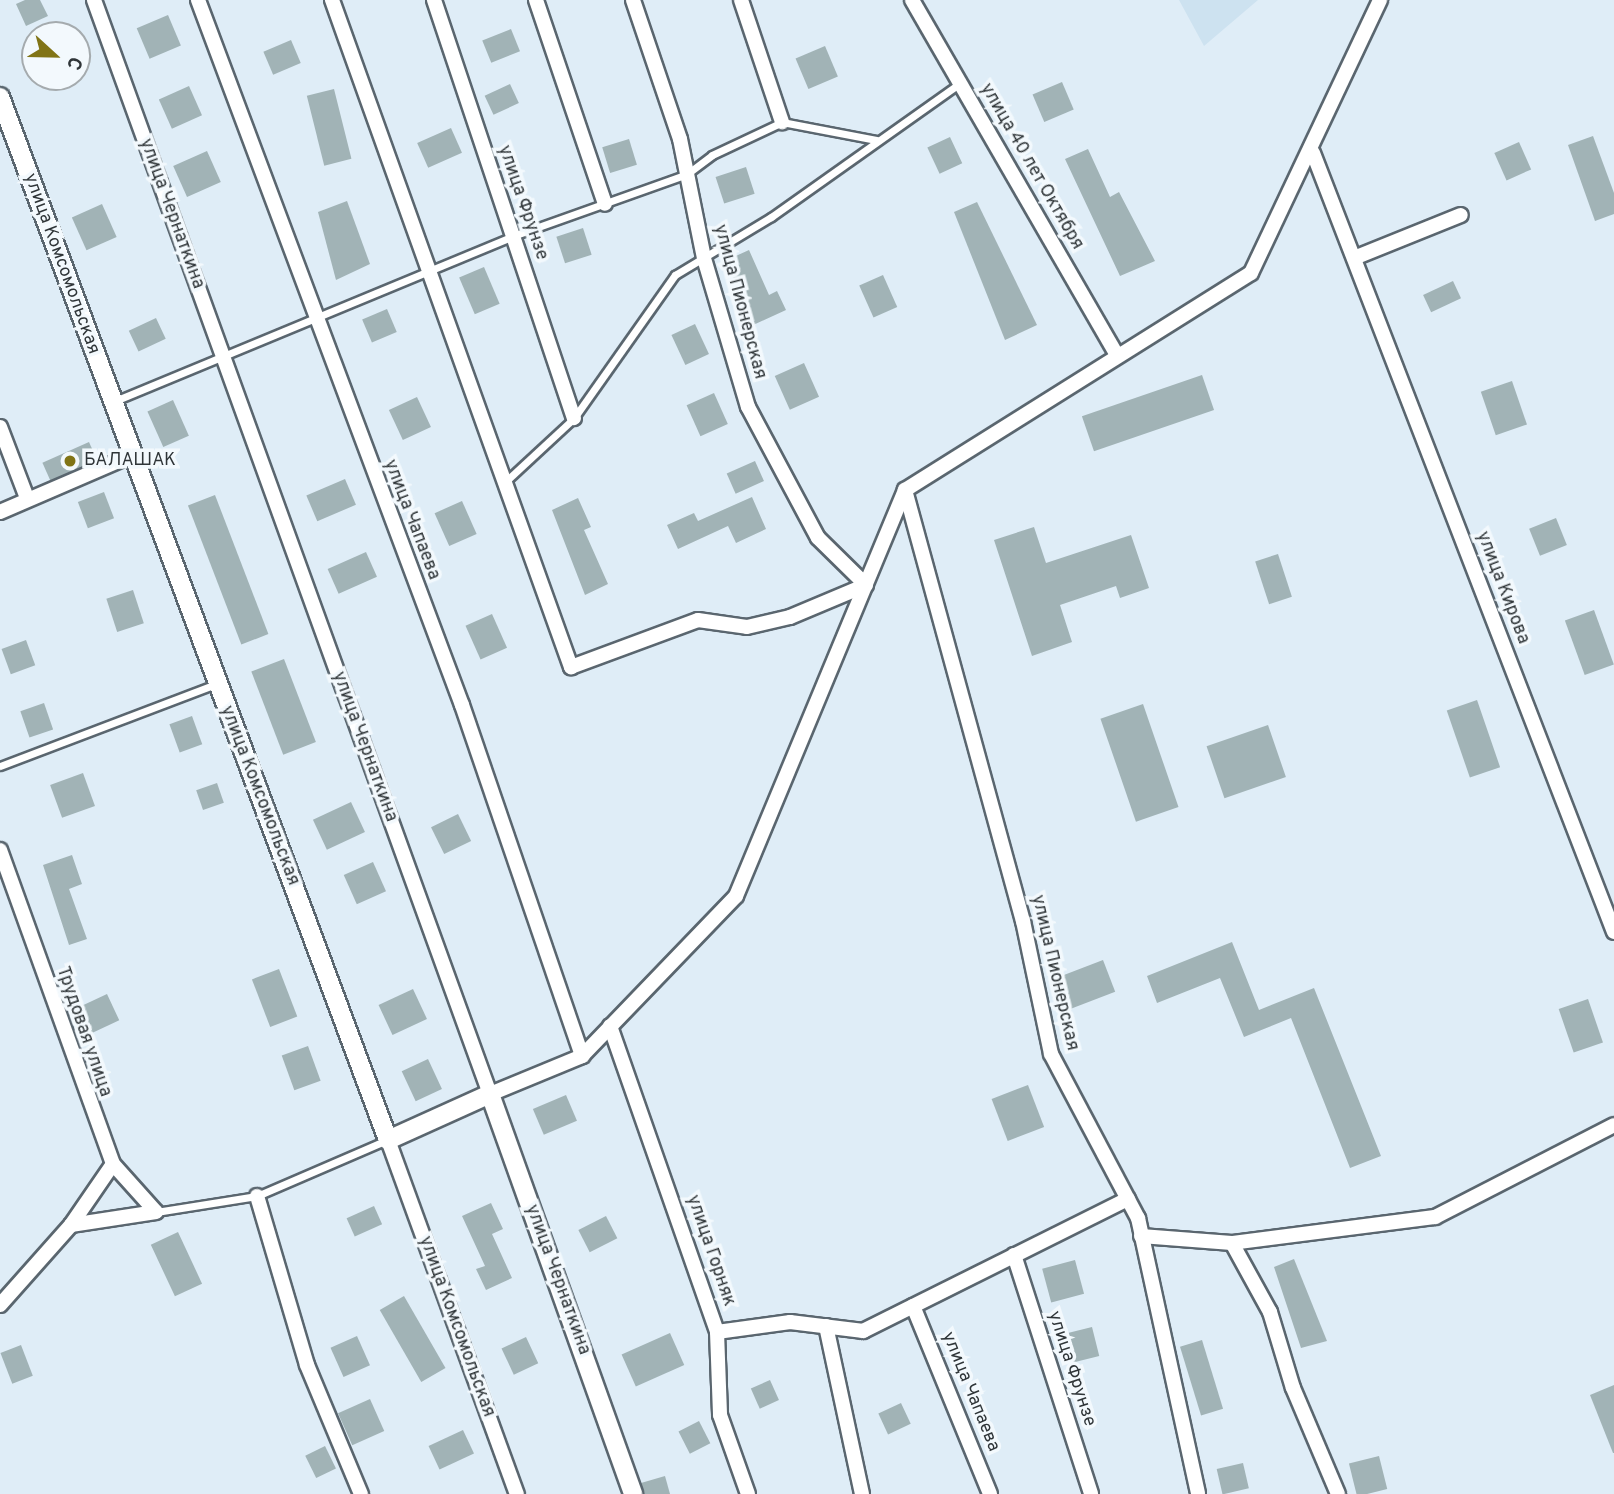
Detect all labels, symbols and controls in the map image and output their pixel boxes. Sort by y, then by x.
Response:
north arrow [21,21,91,91]
text: С [60,53,87,73]
street label: улица 40 лет Октября [975,80,1087,254]
street label: улица Чернаткина [134,136,208,292]
street label: улица Фрунзе [492,143,552,263]
street label: улица Комсомольская [18,171,104,357]
street label: улица Пионерская [708,222,770,382]
place label: БАЛАШАК [84,450,176,472]
marker: БАЛАШАК [62,453,78,469]
street label: улица Чапаева [378,457,444,583]
street label: улица Кирова [1471,529,1533,647]
street label: улица Чернаткина [327,669,401,825]
street label: улица Комсомольская [215,703,303,889]
street label: улица Пионерская [1026,893,1082,1053]
street label: Трудовая улица [51,964,115,1100]
street label: улица Горняк [681,1193,739,1309]
street label: улица Чернаткина [520,1202,594,1358]
street label: улица Комсомольская [413,1234,499,1420]
street label: улица Фрунзе [1042,1309,1100,1429]
street label: улица Чапаева [936,1329,1004,1455]

